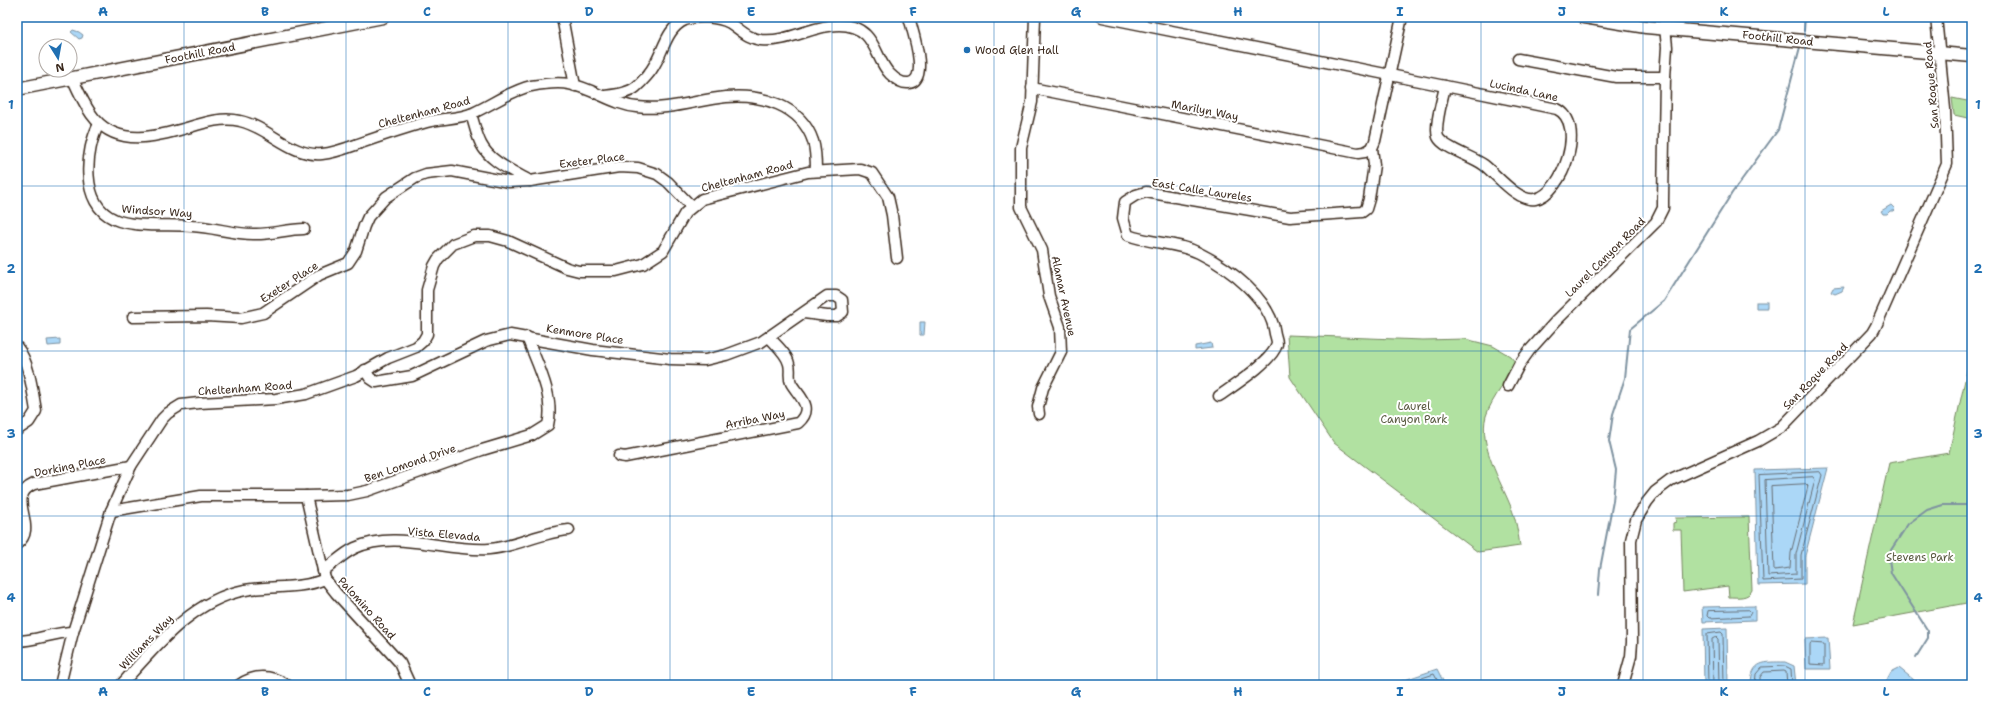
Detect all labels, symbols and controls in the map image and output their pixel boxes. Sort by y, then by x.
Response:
text: A [98,3,108,20]
text: B [261,3,269,20]
text: C [423,3,431,20]
text: D [584,3,594,20]
text: E [747,3,756,20]
text: F [909,3,917,20]
text: G [1071,3,1082,20]
text: H [1233,3,1243,20]
text: I [1396,3,1404,20]
text: J [1558,3,1566,20]
text: K [1720,3,1729,20]
text: L [1882,3,1890,20]
street label: Foothill Road [1742,27,1814,50]
north arrow [38,38,78,78]
street label: Foothill Road [164,39,237,68]
street label: San Roque Road [1920,41,1943,129]
place label: Wood Glen Hall [975,43,1059,58]
marker: Wood Glen Hall [962,45,972,55]
text: N [54,59,66,76]
street label: Lucinda Lane [1488,76,1560,105]
street label: Cheltenham Road [377,93,472,132]
text: 1 [8,96,14,113]
text: 1 [1975,96,1981,113]
street label: Marilyn Way [1170,97,1240,124]
street label: Exeter Place [558,149,626,172]
street label: Cheltenham Road [700,157,795,196]
street label: East Calle Laureles [1151,175,1253,206]
street label: Windsor Way [121,202,193,221]
street label: Laurel Canyon Road [1562,214,1649,301]
street label: Alamar Avenue [1048,254,1079,338]
street label: Exeter Place [258,258,321,307]
text: 2 [6,260,16,277]
text: 2 [1973,260,1983,277]
street label: Kenmore Place [545,321,625,348]
street label: San Roque Road [1780,340,1851,413]
street label: Cheltenham Road [197,378,293,399]
park label: Laurel Canyon Park [1380,399,1448,427]
street label: Arriba Way [724,406,786,433]
text: 3 [6,425,16,442]
text: 3 [1973,425,1983,442]
street label: Ben Lomond Drive [362,441,458,486]
street label: Dorking Place [33,452,107,481]
street label: Vista Elevada [407,524,481,545]
park label: Stevens Park [1886,550,1954,565]
street label: Palomino Road [334,574,399,643]
text: 4 [6,589,16,606]
text: 4 [1973,589,1983,606]
street label: Williams Way [116,611,177,673]
text: A [98,683,108,700]
text: B [261,683,269,700]
text: C [423,683,431,700]
text: D [584,683,594,700]
text: E [747,683,756,700]
text: F [909,683,917,700]
text: G [1071,683,1082,700]
text: H [1233,683,1243,700]
text: I [1396,683,1404,700]
text: J [1558,683,1566,700]
text: K [1720,683,1729,700]
text: L [1882,683,1890,700]

